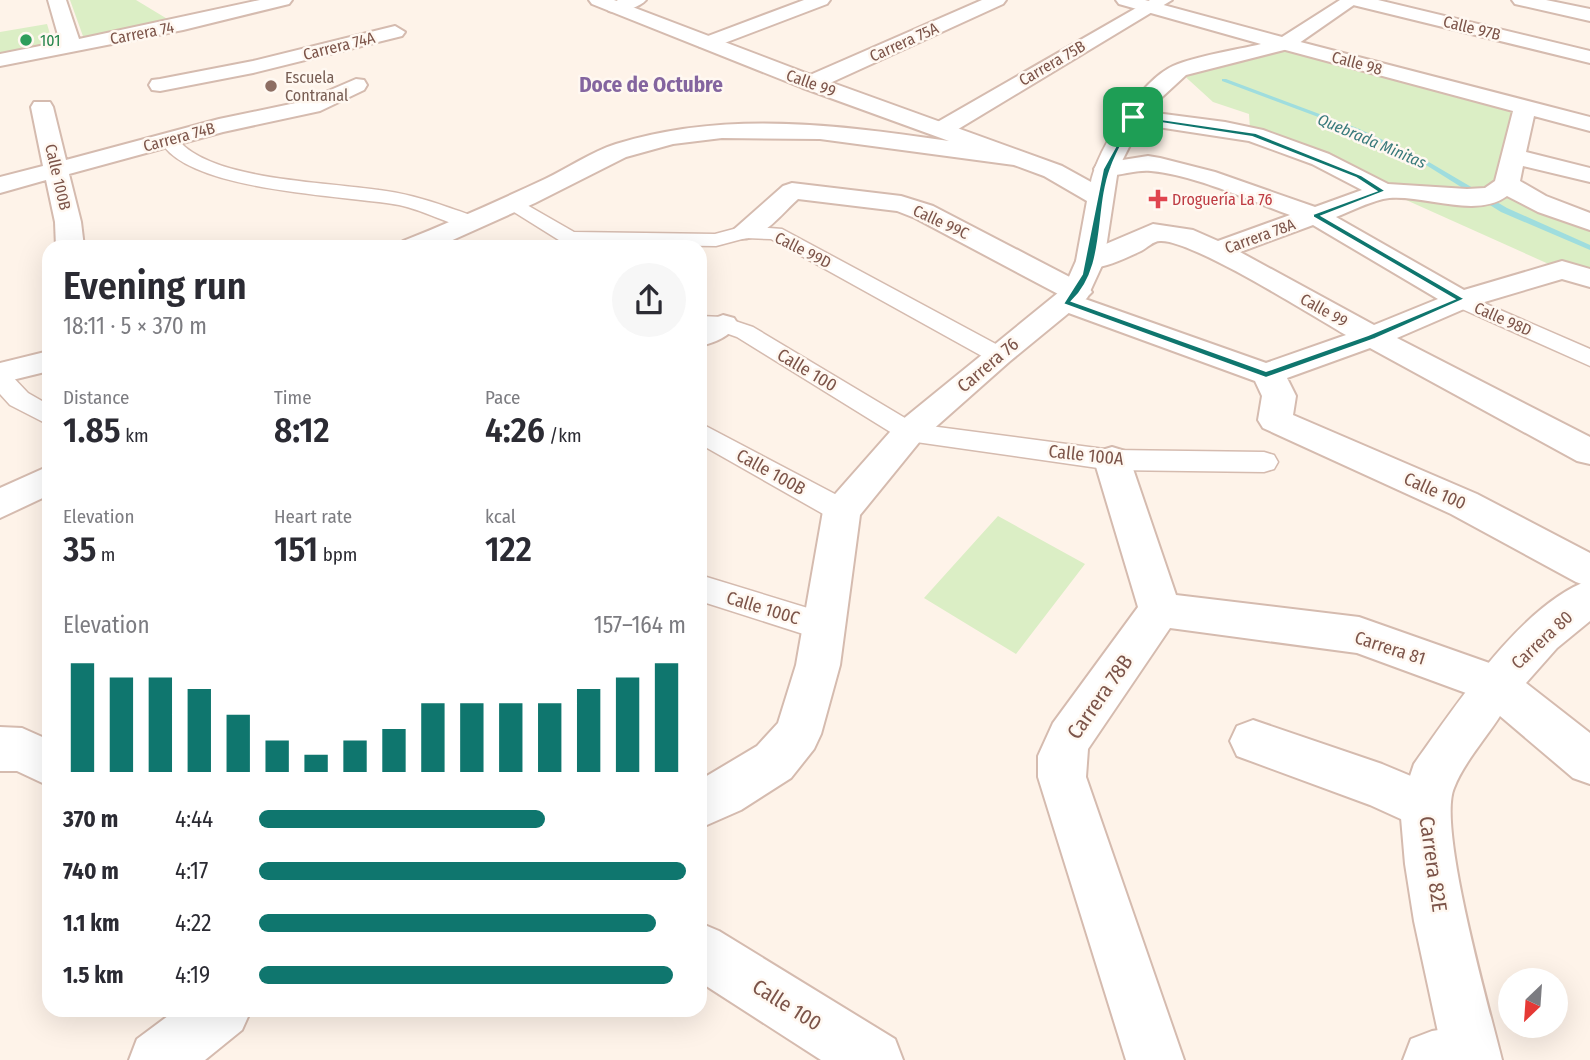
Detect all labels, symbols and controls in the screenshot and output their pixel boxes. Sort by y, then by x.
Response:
street label: Calle 97B [1441,12,1503,44]
street label: Carrera 74 [108,17,176,49]
street label: Carrera 75A [867,18,942,66]
street label: Carrera 74A [301,28,377,64]
place label: 101 [40,31,60,50]
marker: 101 [18,32,34,48]
street label: Carrera 75B [1015,36,1089,90]
street label: Calle 98 [1330,47,1384,79]
street label: Calle 99 [784,65,839,101]
place label: Escuela Contranal [285,68,348,105]
district label: Doce de Octubre [579,72,723,98]
marker: Escuela Contranal [263,78,279,94]
pin [1103,87,1163,147]
icon: arrive [1114,98,1152,136]
water label: Quebrada Minitas [1315,110,1429,172]
street label: Carrera 74B [141,118,217,156]
street label: Calle 100B [41,142,75,212]
place label: Droguería La 76 [1172,190,1272,209]
marker: Droguería La 76 [1150,191,1166,207]
street label: Calle 99C [910,201,972,243]
street label: Carrera 78A [1222,214,1298,258]
street label: Calle 99D [772,228,834,272]
text: Evening run [63,263,247,309]
button: share [612,263,686,337]
street label: Calle 99 [1297,289,1351,331]
street label: Calle 98D [1471,298,1535,340]
text: 18:11 · 5 × 370 m [63,312,207,340]
street label: Carrera 76 [953,333,1023,397]
street label: Calle 100 [773,344,841,396]
text: Distance [63,386,130,409]
text: Time [274,386,312,409]
text: Pace [485,386,520,409]
text: 1.85 [63,409,121,451]
text: 8:12 [274,409,330,451]
text: 4:26 [485,409,545,451]
text: km [121,424,149,447]
text: /km [545,424,582,447]
street label: Calle 100A [1047,440,1125,470]
street label: Calle 100B [733,444,810,500]
street label: Calle 100 [1400,468,1470,514]
text: Elevation [63,505,135,528]
text: Heart rate [274,505,352,528]
text: kcal [485,505,516,528]
text: 35 [63,528,96,570]
text: 151 [274,528,318,570]
text: 122 [485,528,532,570]
text: m [96,543,115,566]
text: bpm [318,543,357,566]
street label: Calle 100C [724,587,802,629]
street label: Carrera 80 [1507,606,1577,674]
text: Elevation [63,611,150,639]
text: 157–164 m [594,611,686,639]
street label: Carrera 81 [1352,626,1428,670]
street label: Carrera 78B [1061,650,1139,744]
text: 370 m [63,805,118,833]
text: 4:44 [175,805,213,833]
street label: Carrera 82E [1413,814,1453,914]
text: 740 m [63,857,119,885]
text: 4:17 [175,857,208,885]
text: 1.1 km [63,909,119,937]
text: 4:22 [175,909,211,937]
text: 1.5 km [63,961,124,989]
text: 4:19 [175,961,210,989]
north arrow [1498,968,1568,1038]
map controls [1498,968,1568,1038]
street label: Calle 100 [748,974,826,1036]

